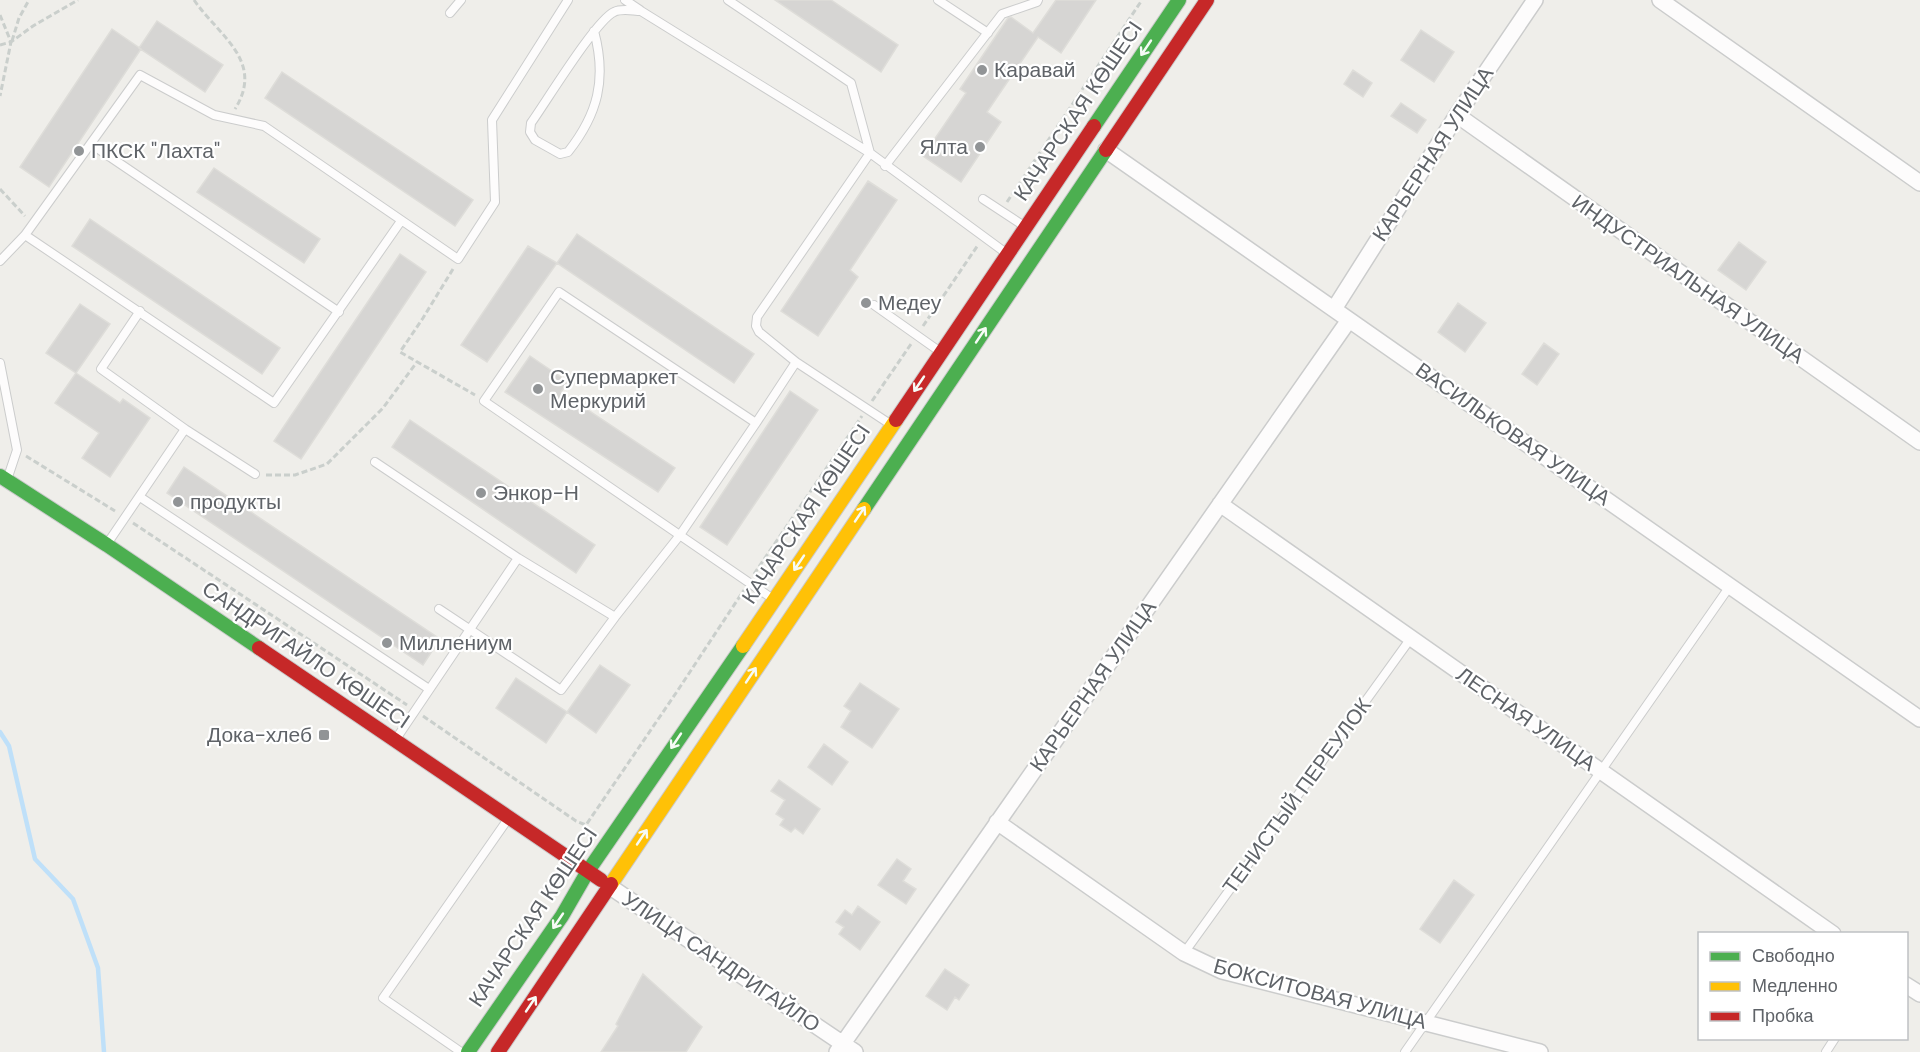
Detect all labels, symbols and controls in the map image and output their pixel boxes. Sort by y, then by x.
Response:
street label: КАЧАРСКАЯ КӨШЕСІ [1007,16,1149,206]
one-way arrow [1140,40,1153,57]
place label: Каравай [994,56,1076,84]
street label: КАРЬЕРНАЯ УЛИЦА [1366,61,1500,247]
marker: Каравай [975,63,989,77]
place label: Ялта [920,133,968,161]
place label: ПКСК "Лахта" [91,137,220,165]
marker: Ялта [973,140,987,154]
marker: ПКСК "Лахта" [72,144,86,158]
street label: ИНДУСТРИАЛЬНАЯ УЛИЦА [1566,188,1810,370]
place label: Медеу [878,289,942,317]
marker: Медеу [859,296,873,310]
one-way arrow [975,327,987,344]
street label: ВАСИЛЬКОВАЯ УЛИЦА [1410,356,1616,512]
place label: Супермаркет Меркурий [550,363,679,415]
one-way arrow [913,375,925,391]
marker: Супермаркет Меркурий [531,382,545,396]
street label: КАЧАРСКАЯ КӨШЕСІ [735,419,877,609]
place label: Энкор-Н [493,479,579,507]
marker: Энкор-Н [474,486,488,500]
place label: продукты [190,488,281,516]
marker: продукты [171,495,185,509]
one-way arrow [854,506,866,523]
one-way arrow [793,554,805,571]
street label: САНДРИГАЙЛО КӨШЕСІ [197,575,415,735]
street label: КАРЬЕРНАЯ УЛИЦА [1023,595,1163,777]
place label: Миллениум [399,629,512,657]
marker: Миллениум [380,636,394,650]
street label: ЛЕСНАЯ УЛИЦА [1451,661,1601,777]
one-way arrow [745,668,757,684]
street label: ТЕНИСТЫЙ ПЕРЕУЛОК [1216,692,1378,900]
place label: Дока-хлеб [207,721,312,749]
marker: Дока-хлеб [317,728,331,742]
one-way arrow [670,732,682,749]
street label: КАЧАРСКАЯ КӨШЕСІ [462,822,604,1012]
one-way arrow [636,829,648,846]
street label: УЛИЦА САНДРИГАЙЛО [617,885,825,1039]
one-way arrow [552,912,564,929]
legend [1698,932,1908,1040]
text: Свободно [1752,944,1835,968]
street label: БОКСИТОВАЯ УЛИЦА [1210,952,1430,1036]
text: Медленно [1752,974,1838,998]
one-way arrow [525,996,537,1012]
text: Пробка [1752,1004,1815,1028]

